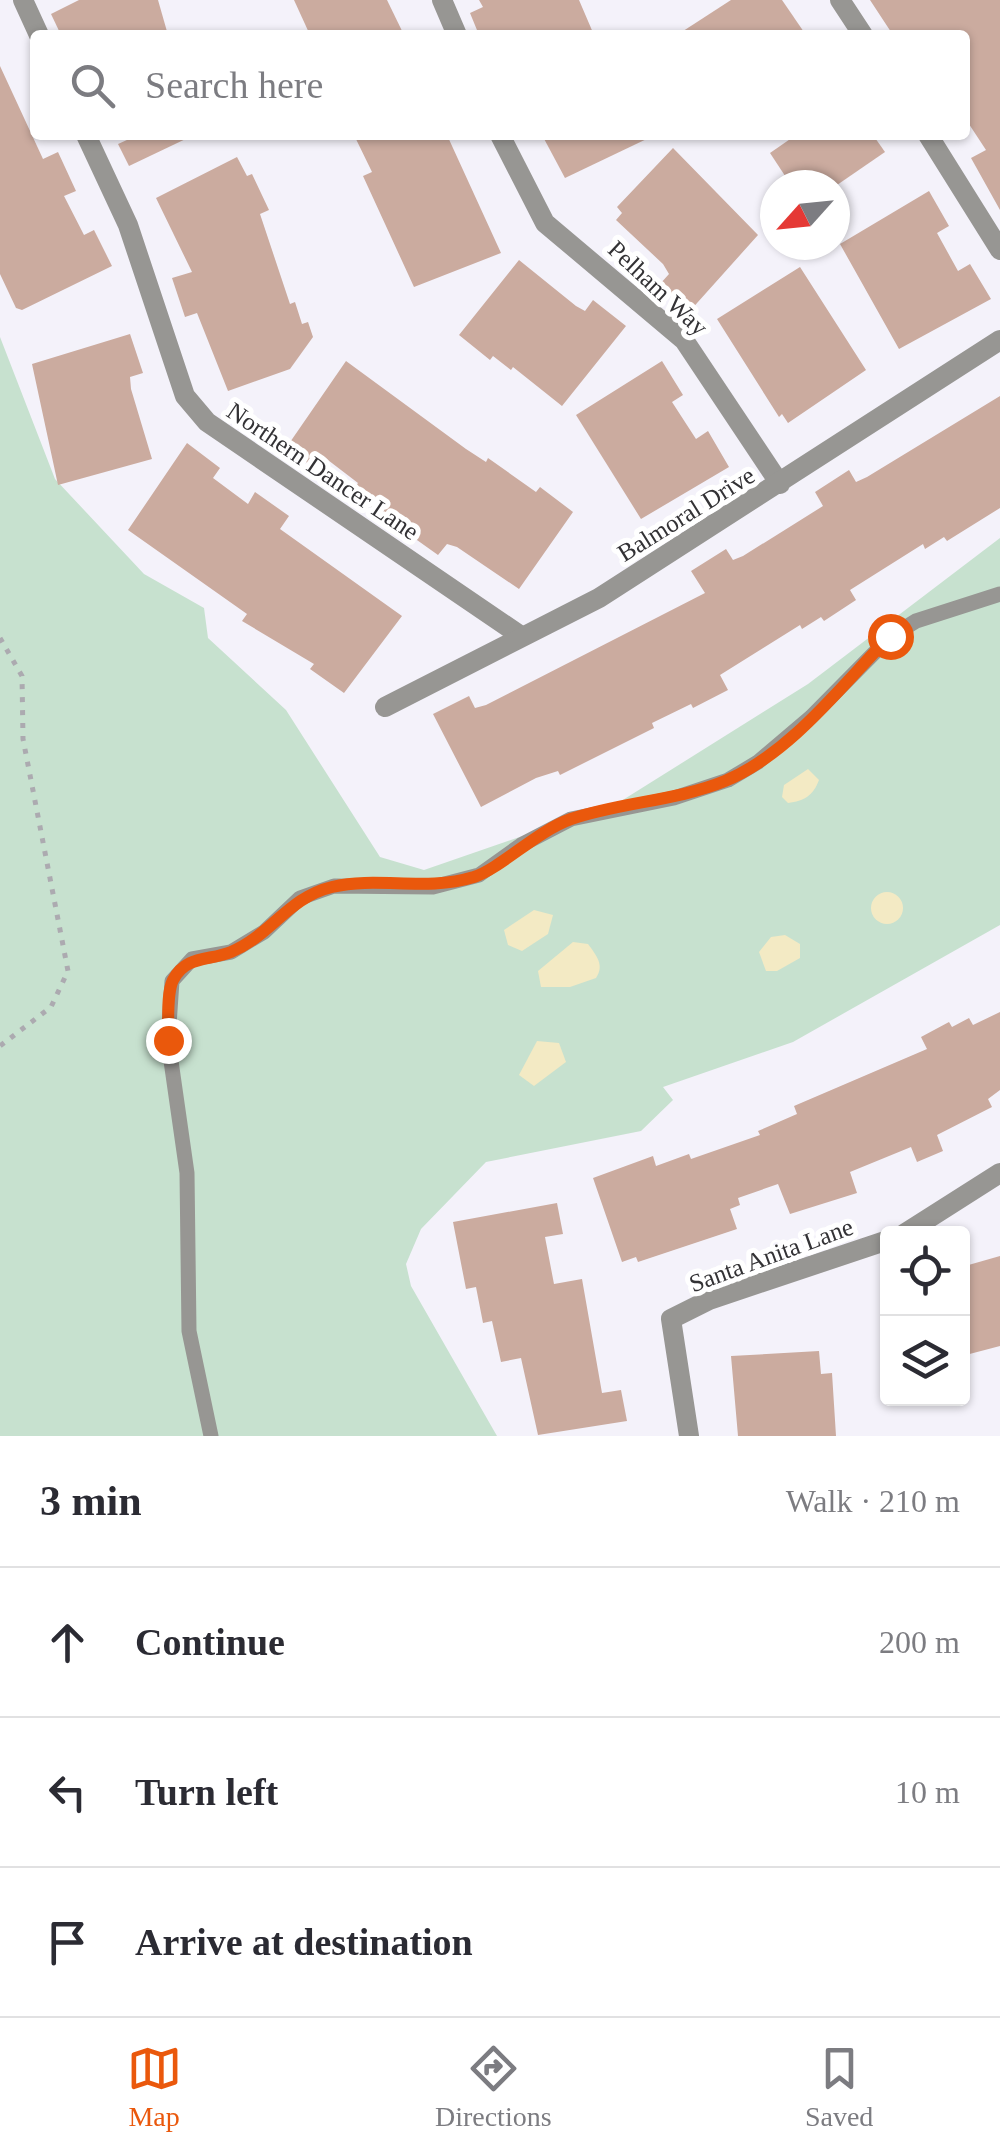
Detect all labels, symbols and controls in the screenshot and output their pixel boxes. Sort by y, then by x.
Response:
search box [30,30,970,140]
icon: search [65,58,120,113]
text: Search here [145,64,323,106]
north arrow [760,170,850,260]
street label: Pelham Way [603,235,714,341]
street label: Northern Dancer Lane [222,397,424,545]
street label: Balmoral Drive [613,461,759,567]
route start [868,614,914,660]
route end [146,1018,192,1064]
street label: Santa Anita Lane [685,1213,857,1297]
map controls [880,1226,970,1406]
button: locate [880,1226,970,1316]
button: layers [880,1316,970,1406]
text: 3 min [40,1478,142,1524]
text: Walk · 210 m [786,1483,960,1519]
icon: ahead [40,1615,95,1670]
text: Continue [135,1621,285,1663]
text: 200 m [879,1624,960,1660]
icon: left [40,1765,95,1820]
text: Turn left [135,1771,278,1813]
text: 10 m [895,1774,960,1810]
icon: arrive [40,1915,95,1970]
text: Arrive at destination [135,1921,473,1963]
tab: Map [127,2041,182,2133]
tab: Directions [435,2041,552,2133]
tab: Saved [805,2041,873,2133]

